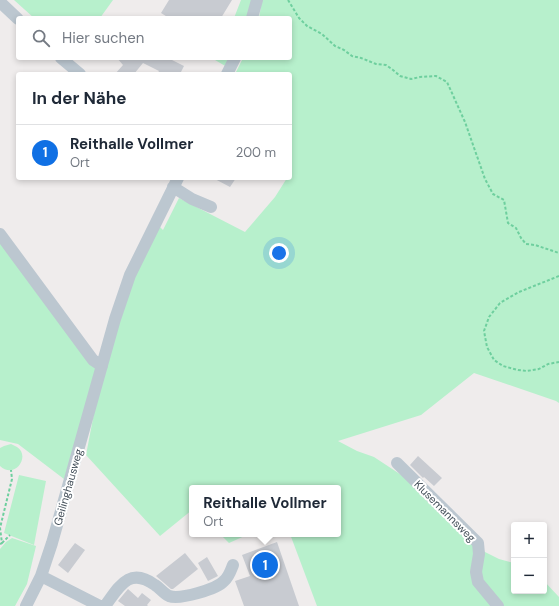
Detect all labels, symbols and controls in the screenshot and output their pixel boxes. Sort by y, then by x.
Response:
search box [16,16,292,60]
icon: search [30,27,52,49]
text: Hier suchen [62,28,144,48]
text: In der Nähe [32,87,127,109]
text: Reithalle Vollmer [70,134,193,154]
text: 1 [43,144,47,161]
text: 200 m [236,144,276,161]
text: Ort [70,154,90,171]
your location [269,243,289,263]
street label: Geilinghausweg [50,447,86,527]
street label: Klusemannsweg [411,477,479,545]
popup [189,485,341,537]
text: Reithalle Vollmer [203,493,327,513]
text: Ort [203,513,223,530]
map controls [511,522,547,594]
button: + [511,522,547,558]
pin: 1 [252,550,278,580]
button: − [511,558,547,594]

